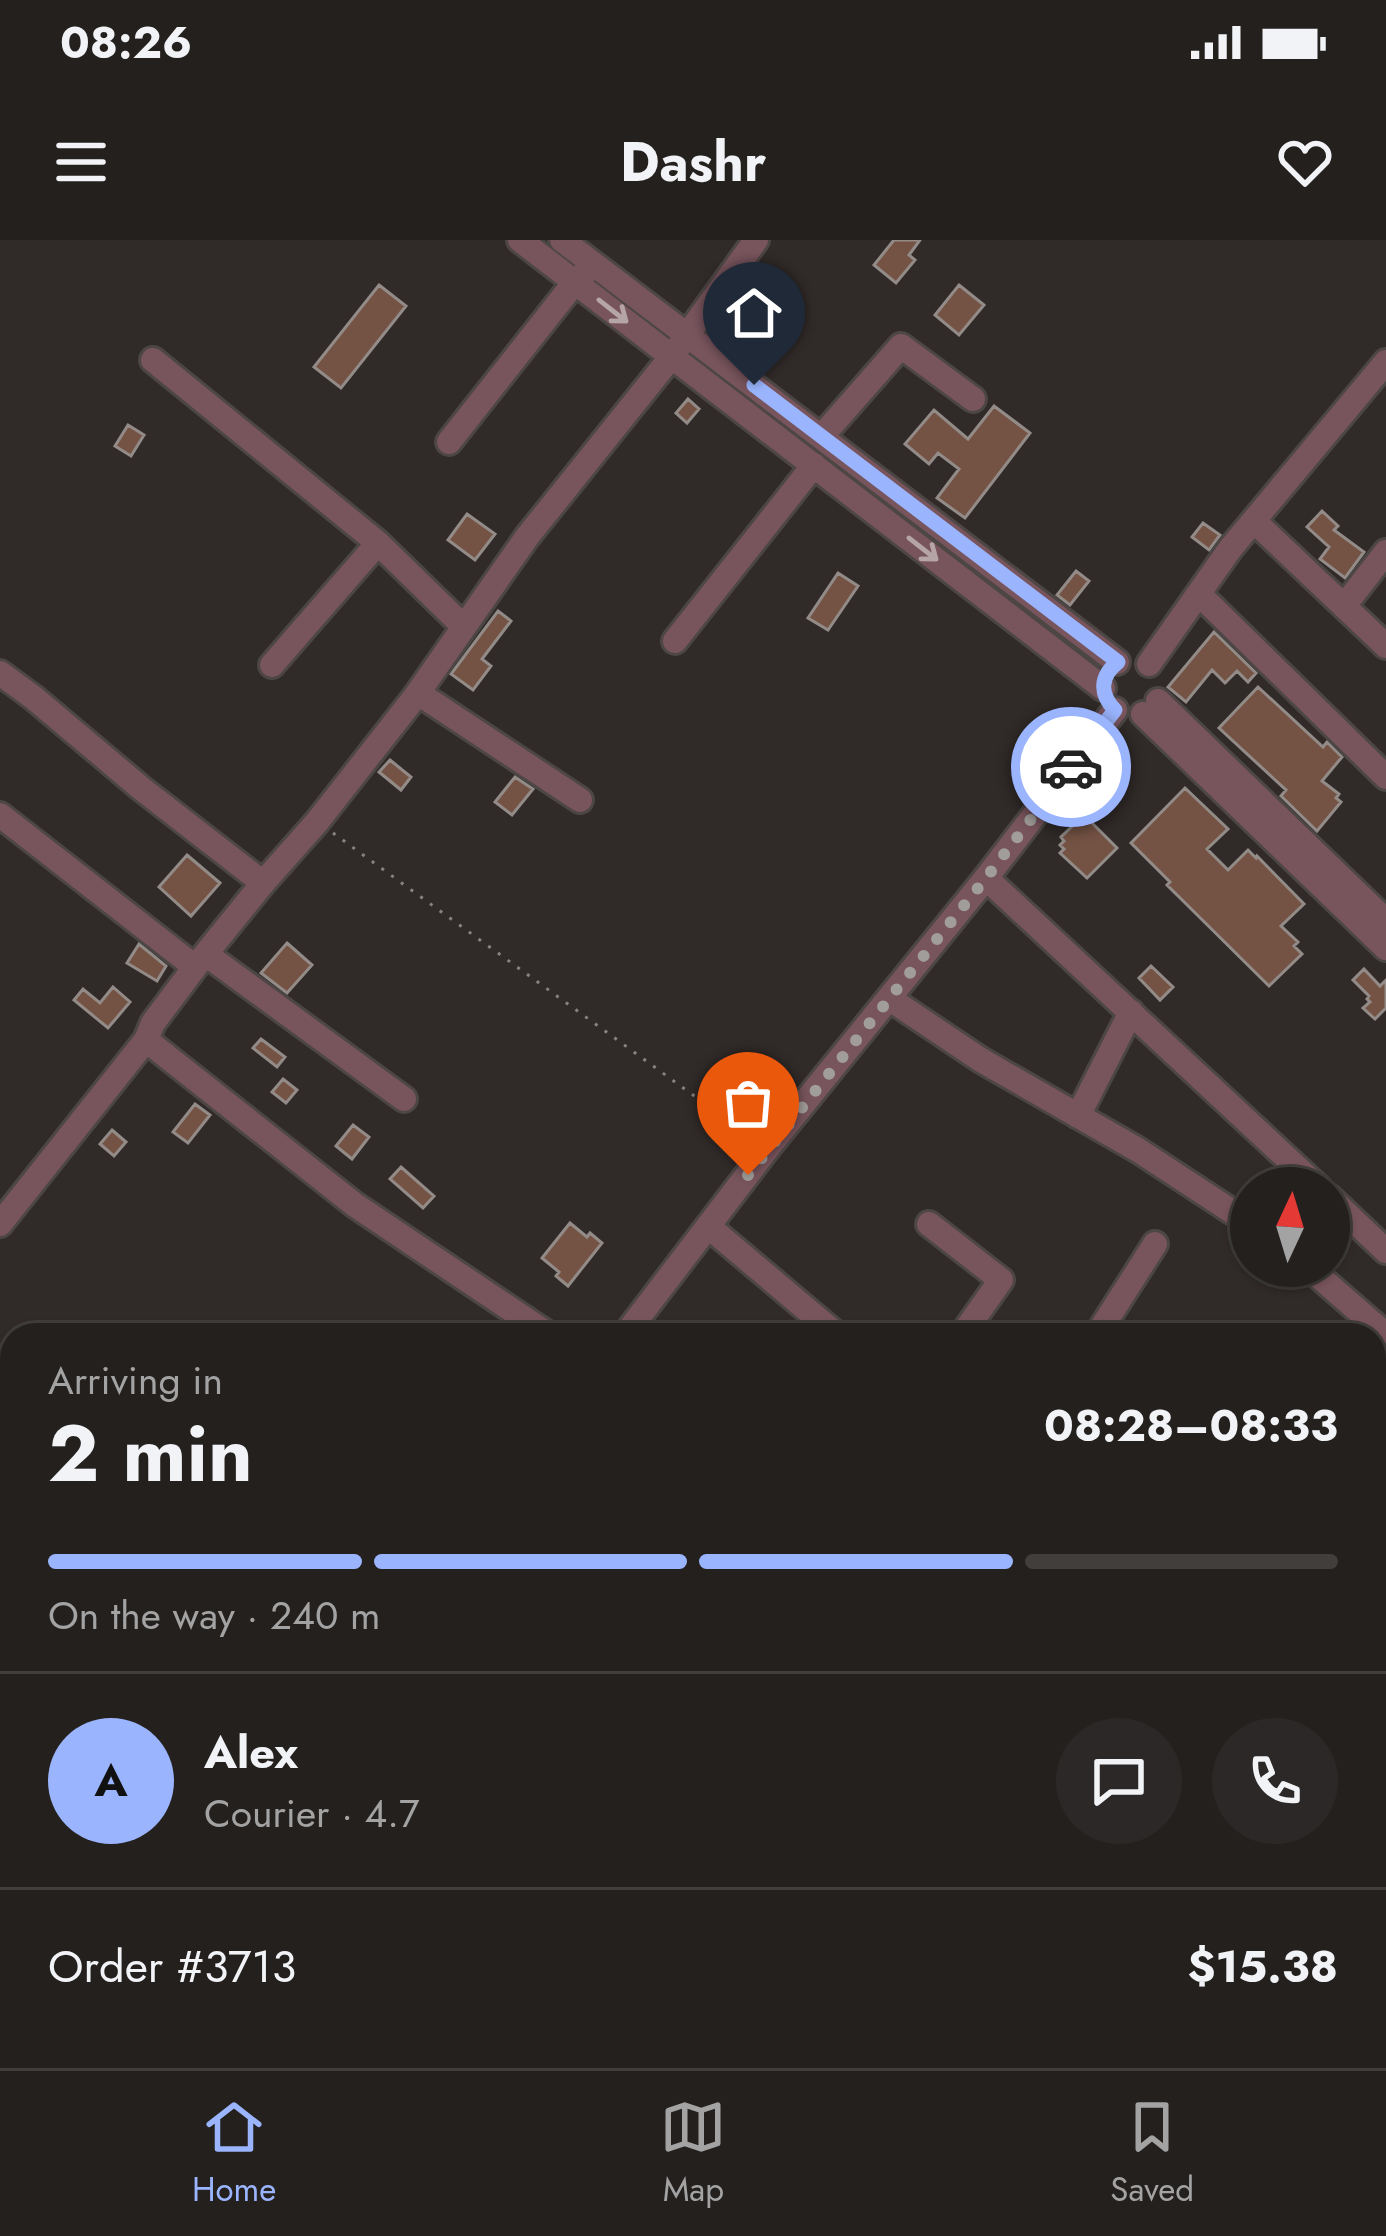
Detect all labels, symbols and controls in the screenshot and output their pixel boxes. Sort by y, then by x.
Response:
text: 08:26 [60,10,192,75]
text: Dashr [620,123,766,201]
icon: menu [48,129,114,195]
icon: heart [1272,129,1338,195]
pin [703,262,805,385]
icon: home [721,280,787,346]
one-way arrow [597,297,629,324]
one-way arrow [906,535,938,562]
courier [1011,707,1131,827]
icon: car [1038,734,1104,800]
pin [697,1052,799,1175]
icon: bag [715,1070,781,1136]
north arrow [1230,1167,1350,1287]
map controls [1230,1167,1350,1287]
text: Arriving in [48,1352,223,1409]
text: 08:28–08:33 [1044,1393,1338,1458]
text: 2 min [48,1398,253,1510]
text: On the way · 240 m [48,1587,380,1644]
button: chat [1056,1718,1182,1844]
button: phone [1212,1718,1338,1844]
text: Alex [204,1720,298,1785]
text: A [94,1748,128,1813]
text: Courier · 4.7 [204,1785,419,1842]
text: Order #3713 [48,1934,296,1999]
text: $15.38 [1187,1934,1338,1999]
tab: Home [192,2094,276,2213]
tab: Map [660,2094,726,2213]
tab: Saved [1110,2094,1194,2213]

